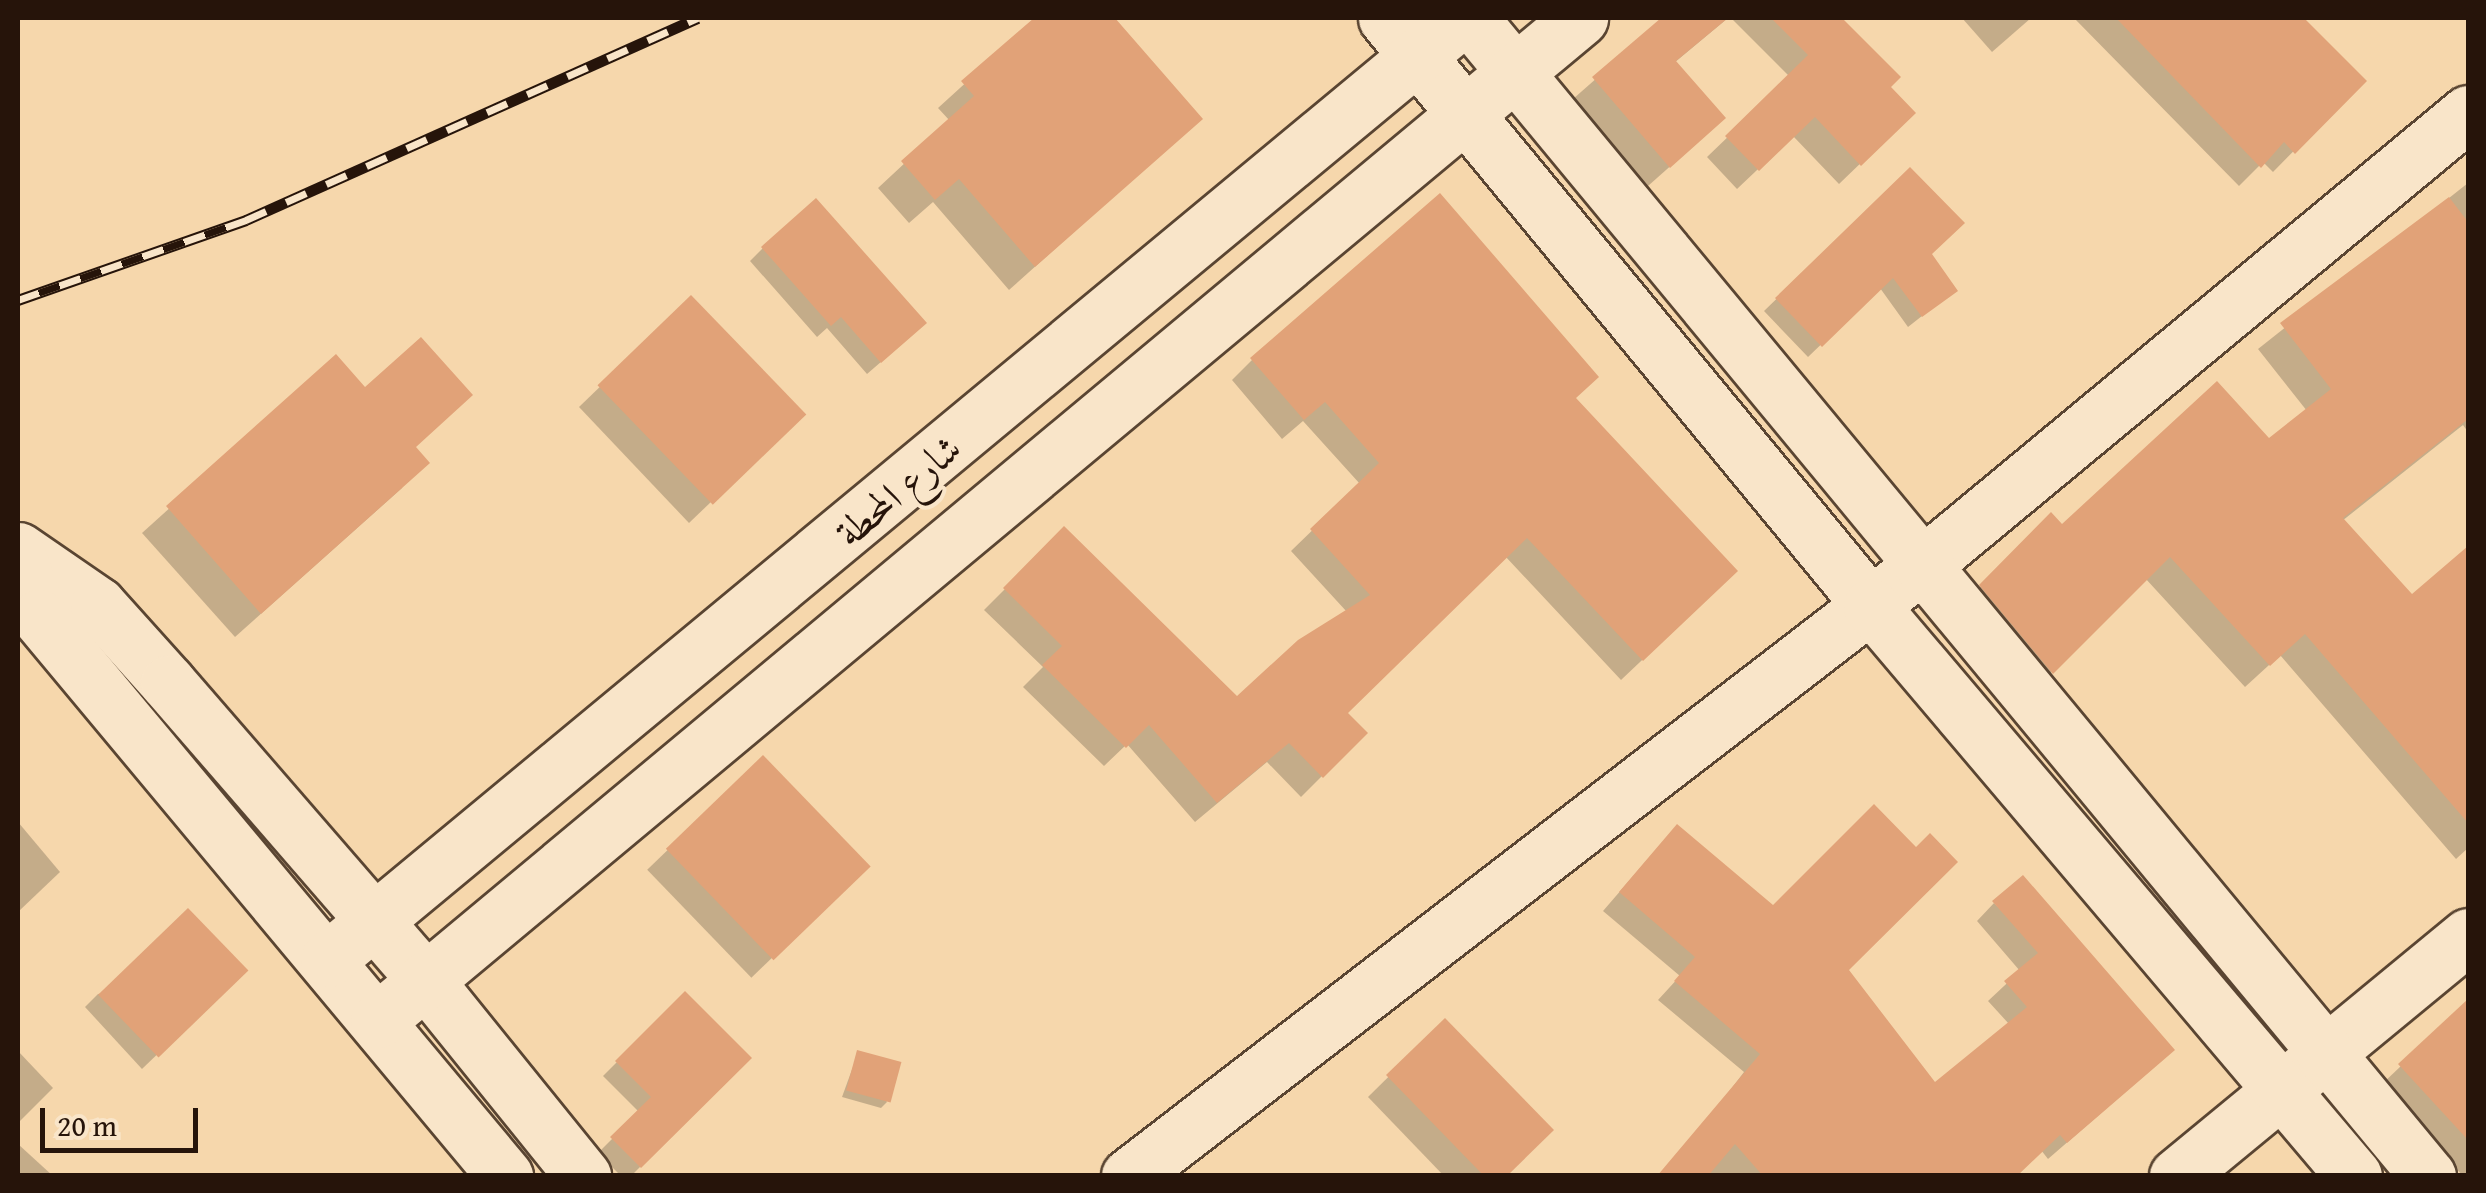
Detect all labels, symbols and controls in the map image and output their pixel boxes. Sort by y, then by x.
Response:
street label: شارع المحطة [825,424,971,556]
scale bar [45,1088,202,1150]
text: 20 m [57,1103,117,1147]

